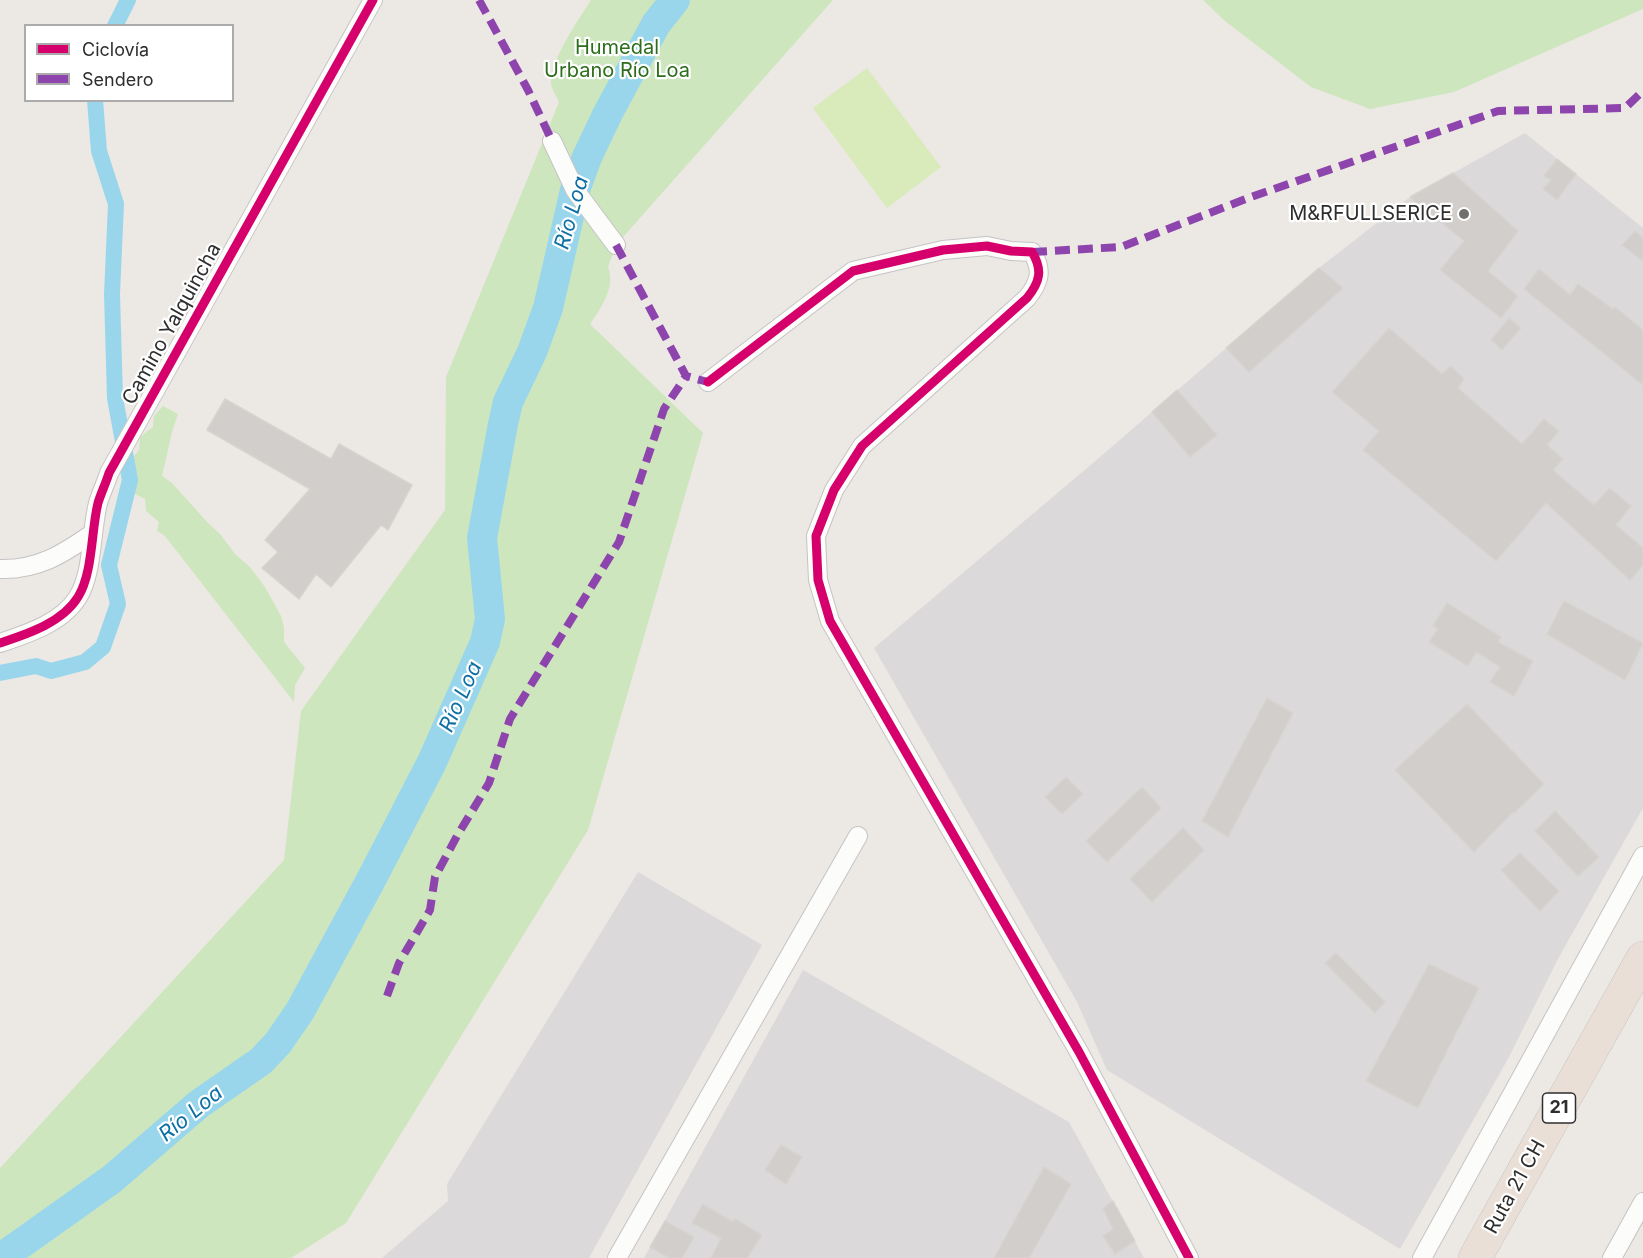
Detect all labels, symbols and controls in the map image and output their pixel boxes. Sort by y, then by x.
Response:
legend [24,24,234,102]
park label: Humedal Urbano Río Loa [544,36,690,83]
text: Ciclovía [82,39,149,60]
text: Sendero [82,69,153,90]
water label: Río Loa [550,174,594,252]
place label: M&RFULLSERICE [1289,202,1452,226]
marker: M&RFULLSERICE [1457,207,1471,221]
street label: Camino Yalquincha [118,239,226,409]
water label: Río Loa [434,658,488,736]
water label: Río Loa [154,1081,228,1147]
road number: 21 [1542,1093,1576,1123]
street label: Ruta 21 CH [1479,1136,1551,1238]

